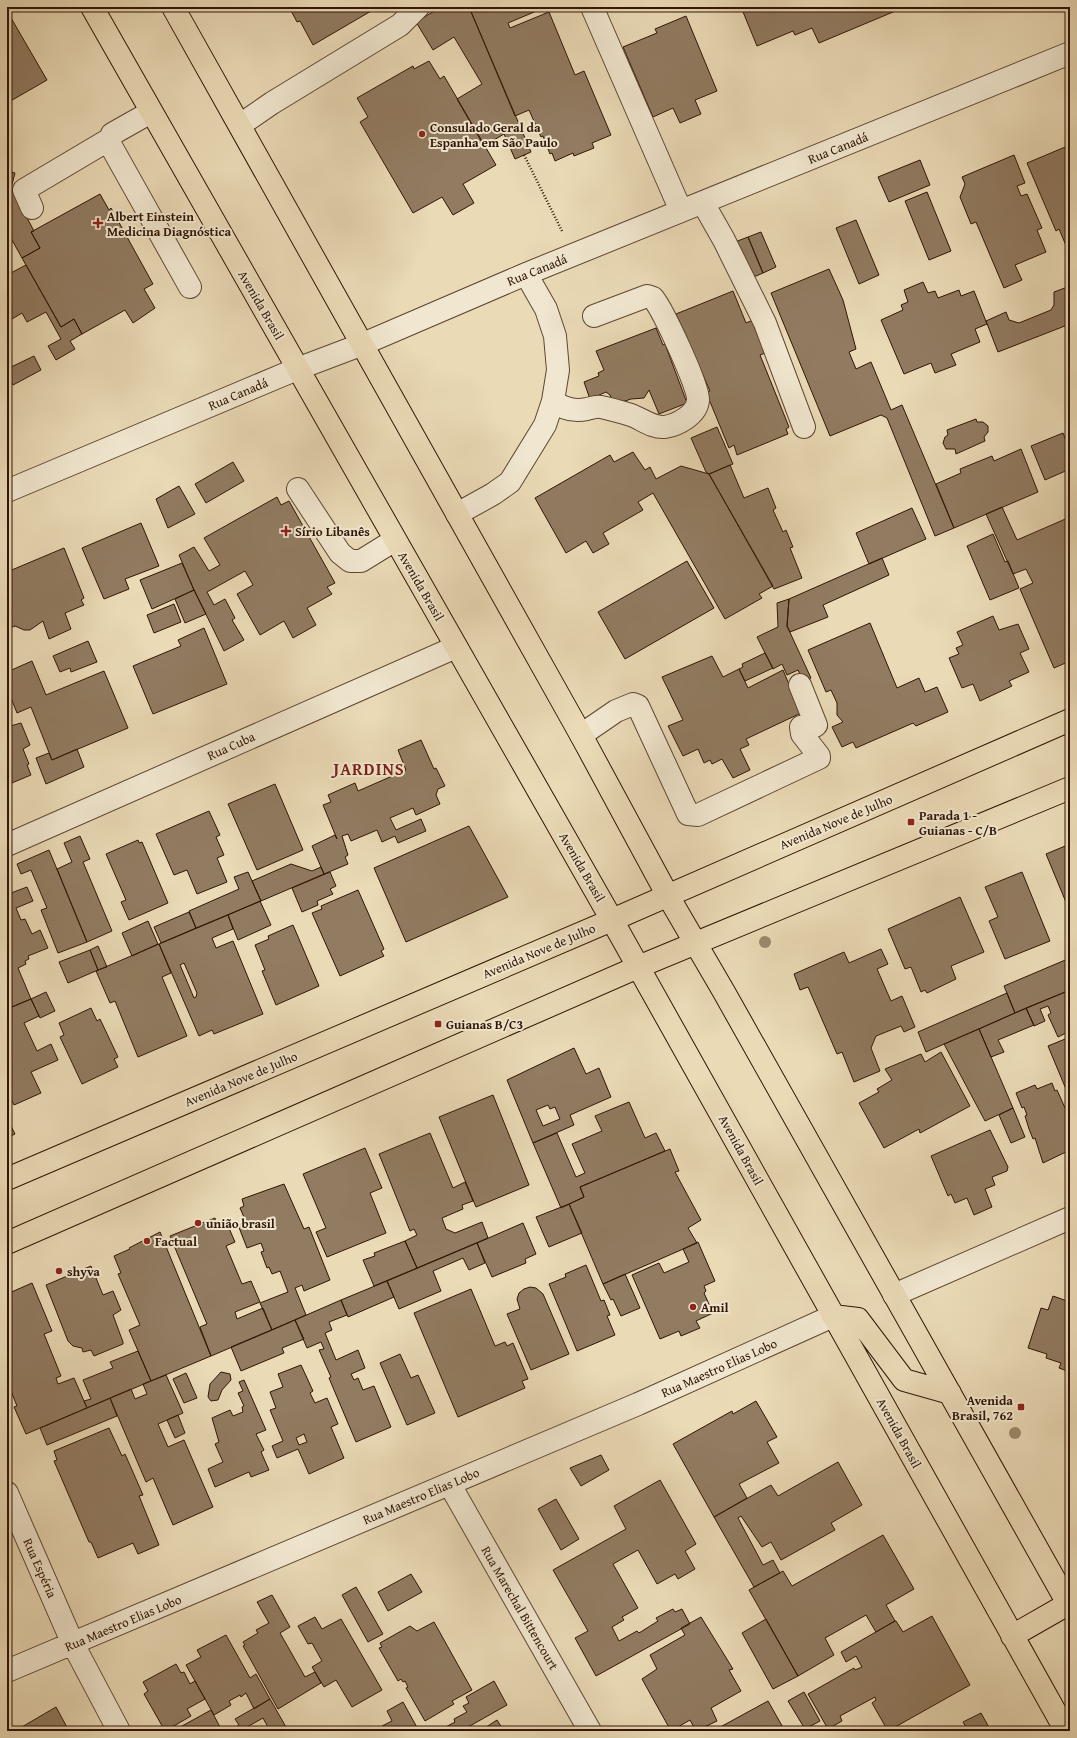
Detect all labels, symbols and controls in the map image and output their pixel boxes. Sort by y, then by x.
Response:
place label: Consulado Geral da Espanha em São Paulo [430,118,558,152]
street label: Rua Canadá [805,127,872,169]
marker: Consulado Geral da Espanha em São Paulo [417,129,427,139]
place label: Albert Einstein Medicina Diagnóstica [107,207,231,241]
marker: Albert Einstein Medicina Diagnóstica [92,217,104,229]
street label: Rua Canadá [504,249,571,291]
street label: Avenida Brasil [233,267,289,344]
street label: Rua Canadá [205,373,272,415]
place label: Sírio Libanês [295,522,370,541]
marker: Sírio Libanês [280,525,292,537]
street label: Avenida Brasil [393,548,449,625]
street label: Rua Cuba [204,727,259,765]
district label: JARDINS [330,756,405,781]
street label: Avenida Nove de Julho [777,789,896,854]
place label: Parada 1 - Guianas - C/B [919,806,997,840]
marker: Parada 1 - Guianas - C/B [906,817,916,827]
street label: Avenida Brasil [554,829,610,906]
street label: Avenida Nove de Julho [480,918,599,983]
place label: Guianas B/C3 [446,1015,523,1034]
marker: Guianas B/C3 [433,1019,443,1029]
street label: Avenida Nove de Julho [182,1046,301,1111]
street label: Avenida Brasil [714,1111,768,1189]
place label: união brasil [206,1214,275,1233]
marker: união brasil [193,1218,203,1228]
place label: Factual [155,1232,197,1251]
marker: Factual [142,1236,152,1246]
place label: shyva [67,1262,100,1281]
marker: shyva [54,1266,64,1276]
place label: Amil [701,1298,729,1317]
marker: Amil [688,1302,698,1312]
street label: Rua Maestro Elias Lobo [658,1334,780,1402]
place label: Avenida Brasil, 762 [952,1391,1013,1425]
street label: Avenida Brasil [872,1394,926,1472]
marker: Avenida Brasil, 762 [1016,1402,1026,1412]
street label: Rua Maestro Elias Lobo [360,1463,483,1529]
street label: Rua Espéria [18,1535,62,1602]
street label: Rua Marechal Bittencourt [477,1543,563,1674]
street label: Rua Maestro Elias Lobo [62,1590,185,1656]

